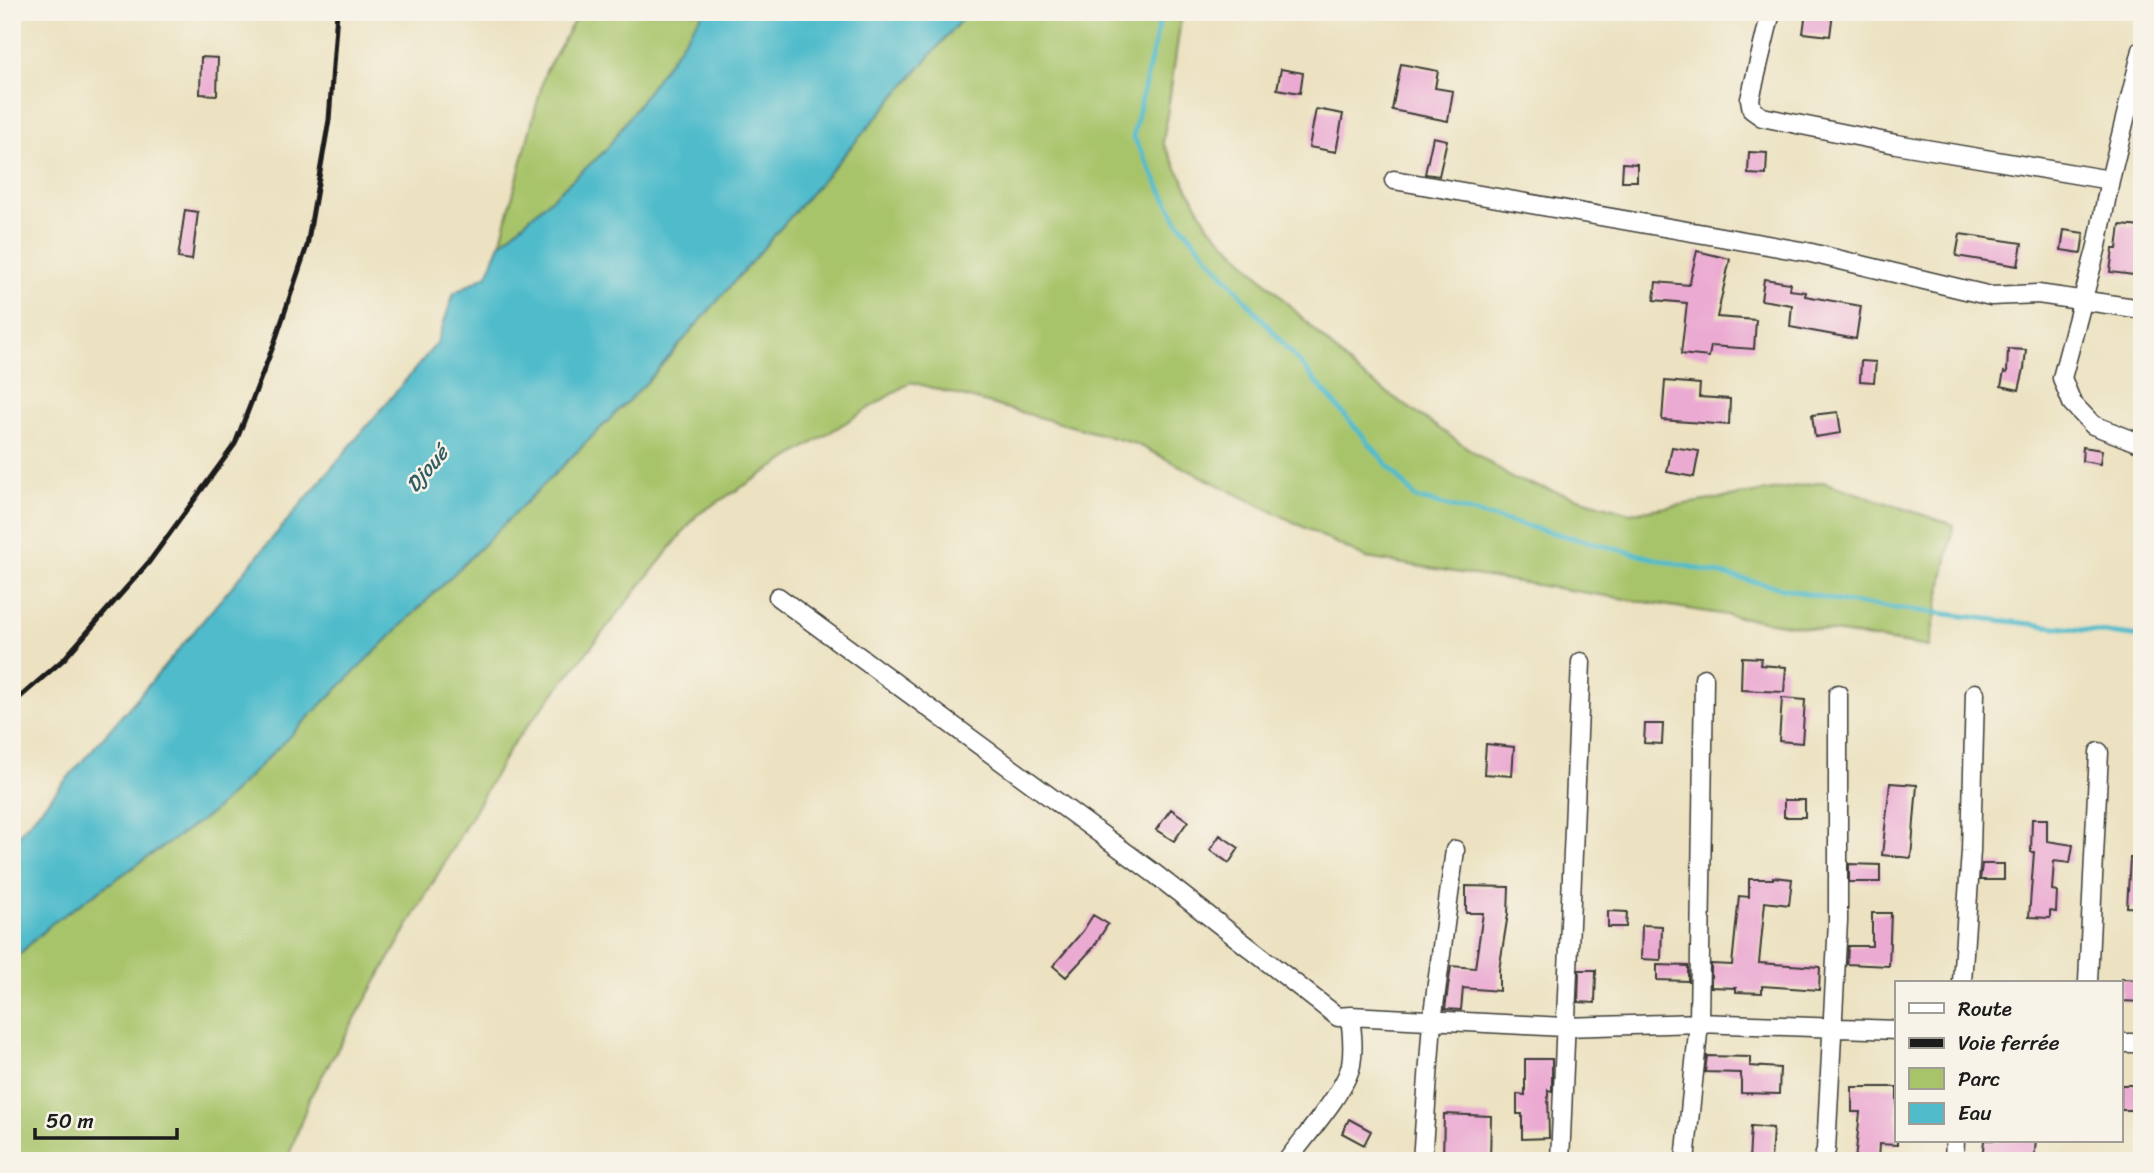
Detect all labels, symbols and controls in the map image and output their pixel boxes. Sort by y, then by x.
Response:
water label: Djoué [396,434,460,501]
legend [1895,981,2122,1142]
text: Route [1958,990,2012,1028]
text: Voie ferrée [1958,1024,2060,1062]
text: Parc [1958,1060,2000,1098]
text: Eau [1958,1094,1992,1132]
scale bar [35,1096,177,1140]
text: 50 m [46,1102,94,1140]

